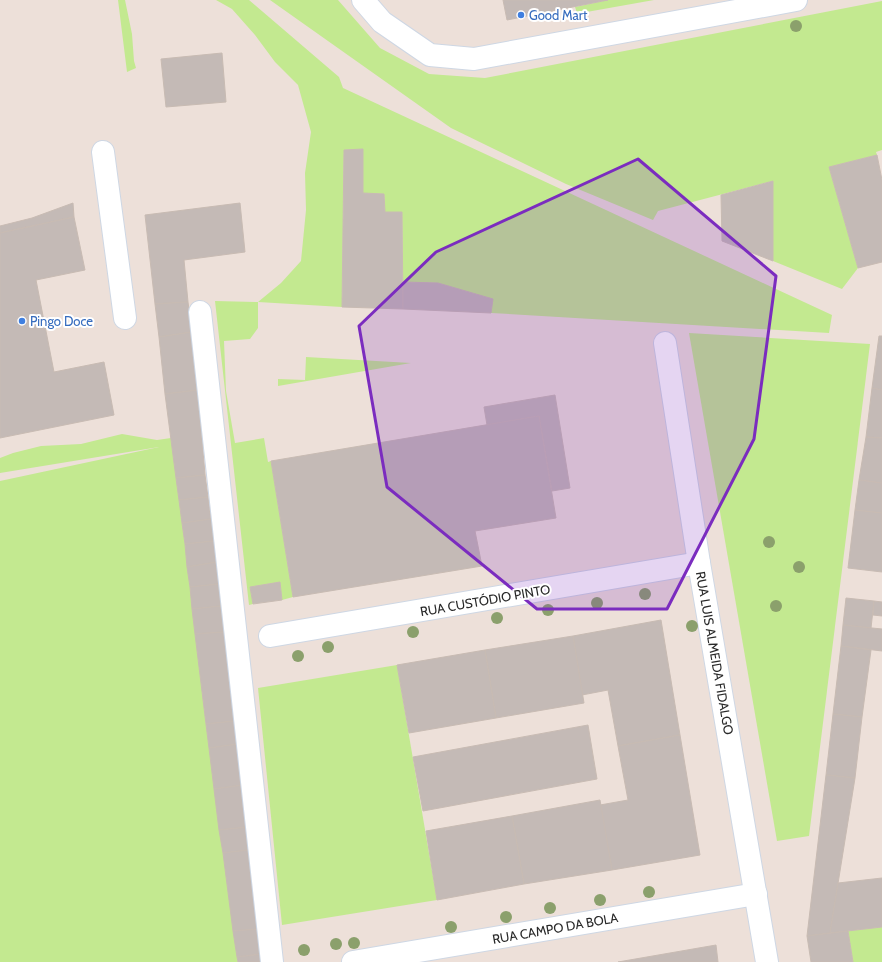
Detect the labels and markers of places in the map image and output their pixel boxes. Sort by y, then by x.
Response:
place label: Good Mart [529,7,588,23]
marker: Good Mart [516,10,526,20]
place label: Pingo Doce [30,313,93,329]
marker: Pingo Doce [17,316,27,326]

